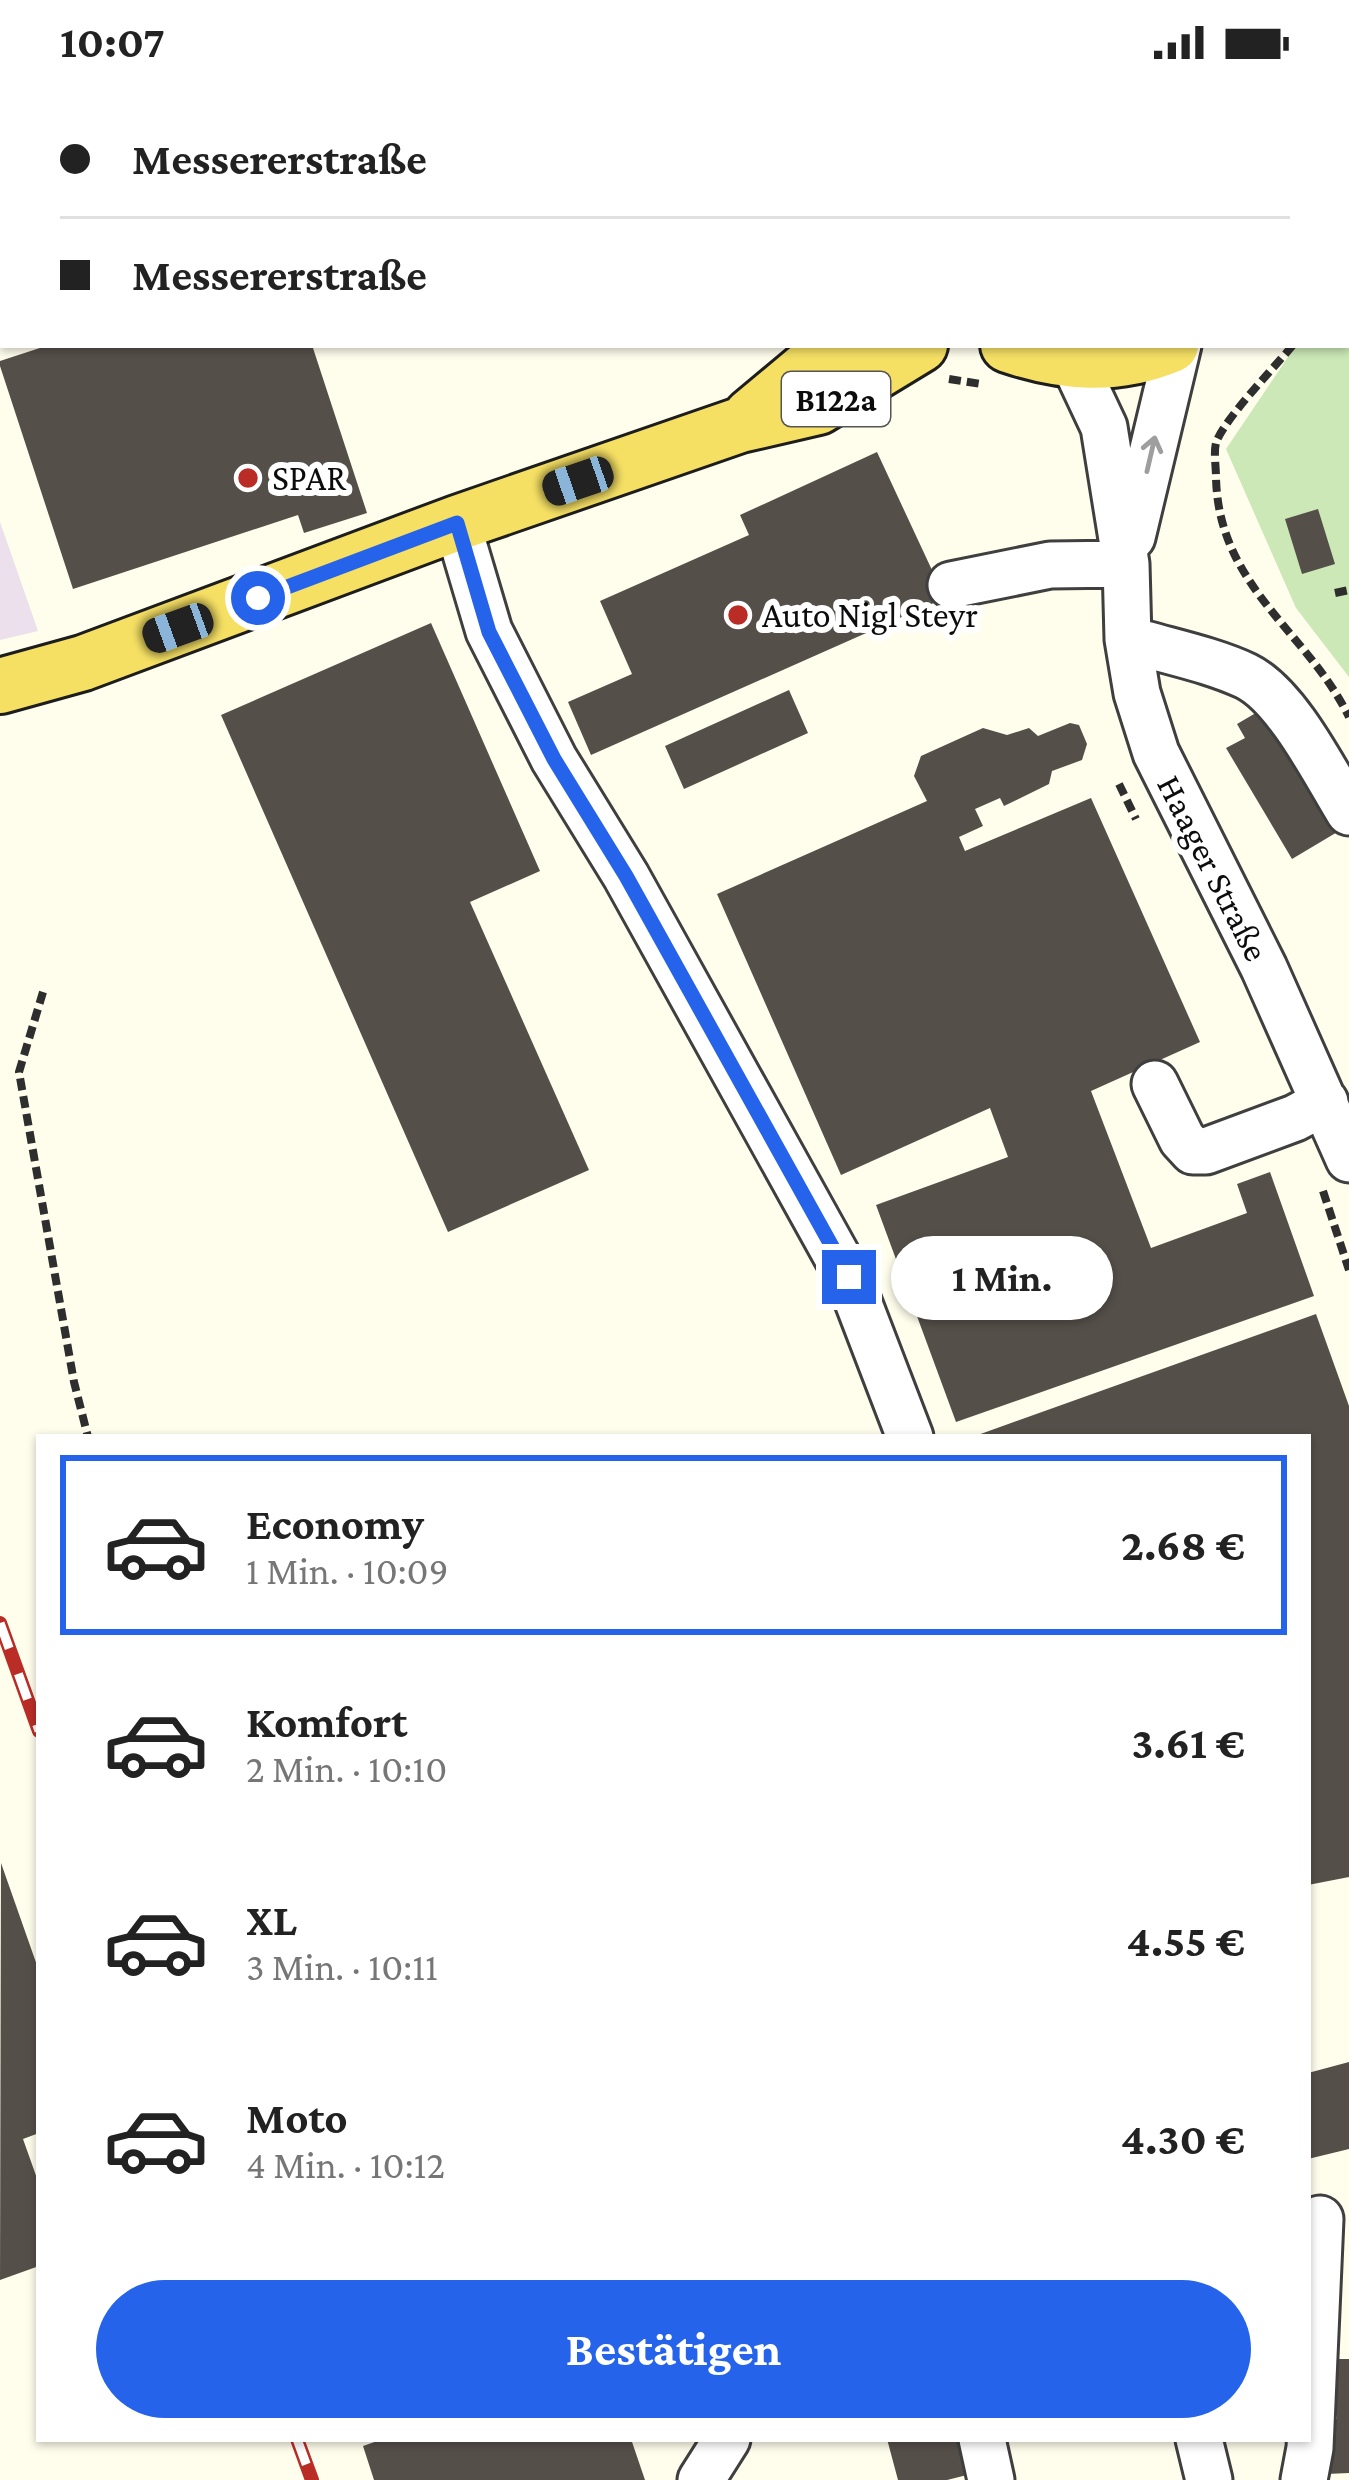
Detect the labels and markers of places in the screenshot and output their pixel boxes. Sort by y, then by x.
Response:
place label: SPAR [272,458,347,498]
marker: SPAR [235,465,261,491]
place label: Auto Nigl Steyr [762,595,978,635]
marker: Auto Nigl Steyr [725,602,751,628]

